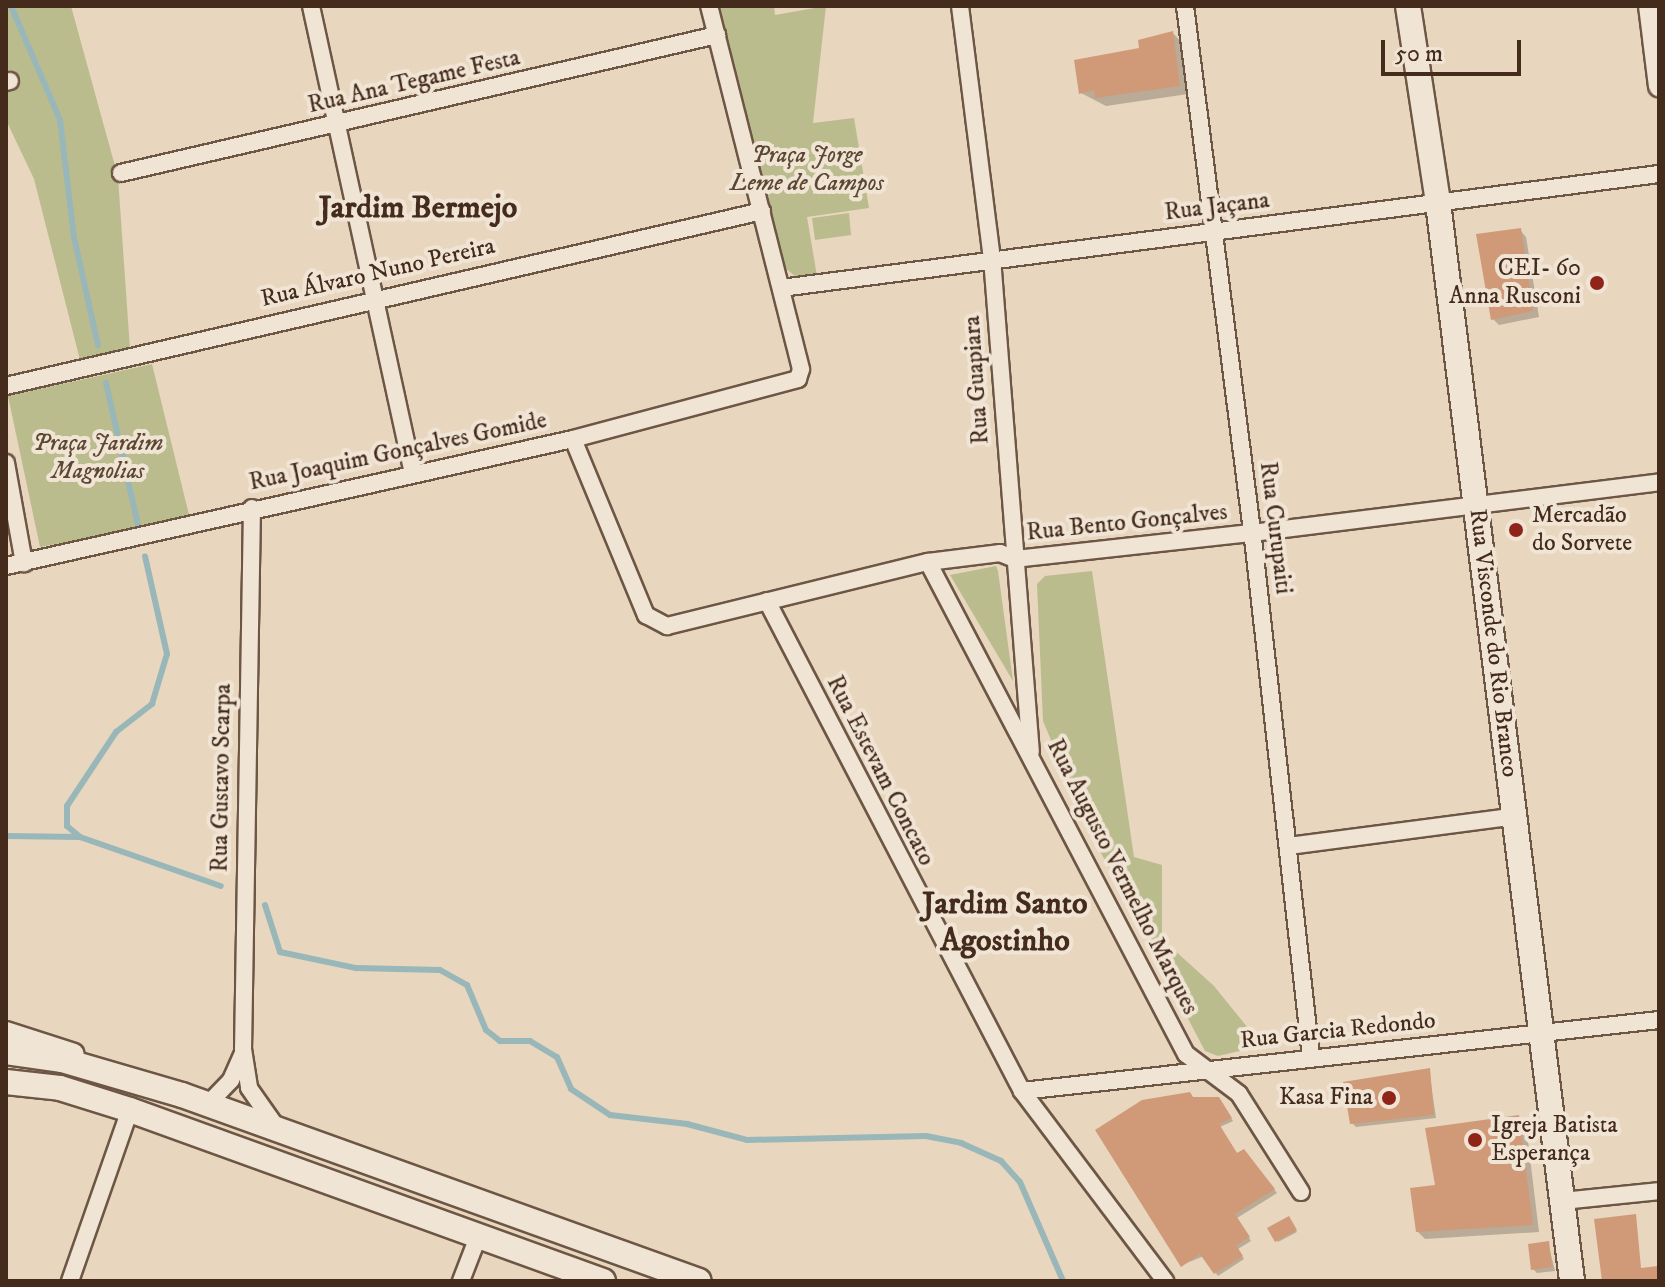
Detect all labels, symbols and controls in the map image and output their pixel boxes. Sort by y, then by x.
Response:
scale bar [1385,24,1525,74]
text: 50 m [1395,39,1443,69]
street label: Rua Ana Tegame Festa [305,44,523,120]
park label: Praça Jorge Leme de Campos [730,142,884,198]
street label: Rua Jaçana [1163,186,1271,228]
district label: Jardim Bermejo [319,189,517,227]
street label: Rua Álvaro Nuno Pereira [258,232,498,314]
place label: CEI- 60 Anna Rusconi [1449,255,1581,311]
marker: CEI- 60 Anna Rusconi [1588,274,1606,292]
street label: Rua Guapiara [958,315,996,445]
street label: Rua Joaquim Gonçalves Gomide [247,406,549,498]
park label: Praça Jardim Magnolias [33,430,163,486]
street label: Rua Curupaiti [1253,460,1297,596]
street label: Rua Bento Gonçalves [1025,498,1229,548]
place label: Mercadão do Sorvete [1532,502,1632,558]
street label: Rua Visconde do Rio Branco [1462,507,1524,779]
marker: Mercadão do Sorvete [1507,521,1525,539]
street label: Rua Estevam Concato [820,671,940,871]
street label: Rua Gustavo Scarpa [206,683,238,873]
street label: Rua Augusto Vermelho Marques [1040,735,1204,1019]
district label: Jardim Santo Agostinho [922,886,1088,961]
street label: Rua Garcia Redondo [1239,1006,1437,1056]
place label: Kasa Fina [1279,1084,1373,1112]
marker: Kasa Fina [1380,1089,1398,1107]
place label: Igreja Batista Esperança [1491,1112,1618,1168]
marker: Igreja Batista Esperança [1466,1131,1484,1149]

